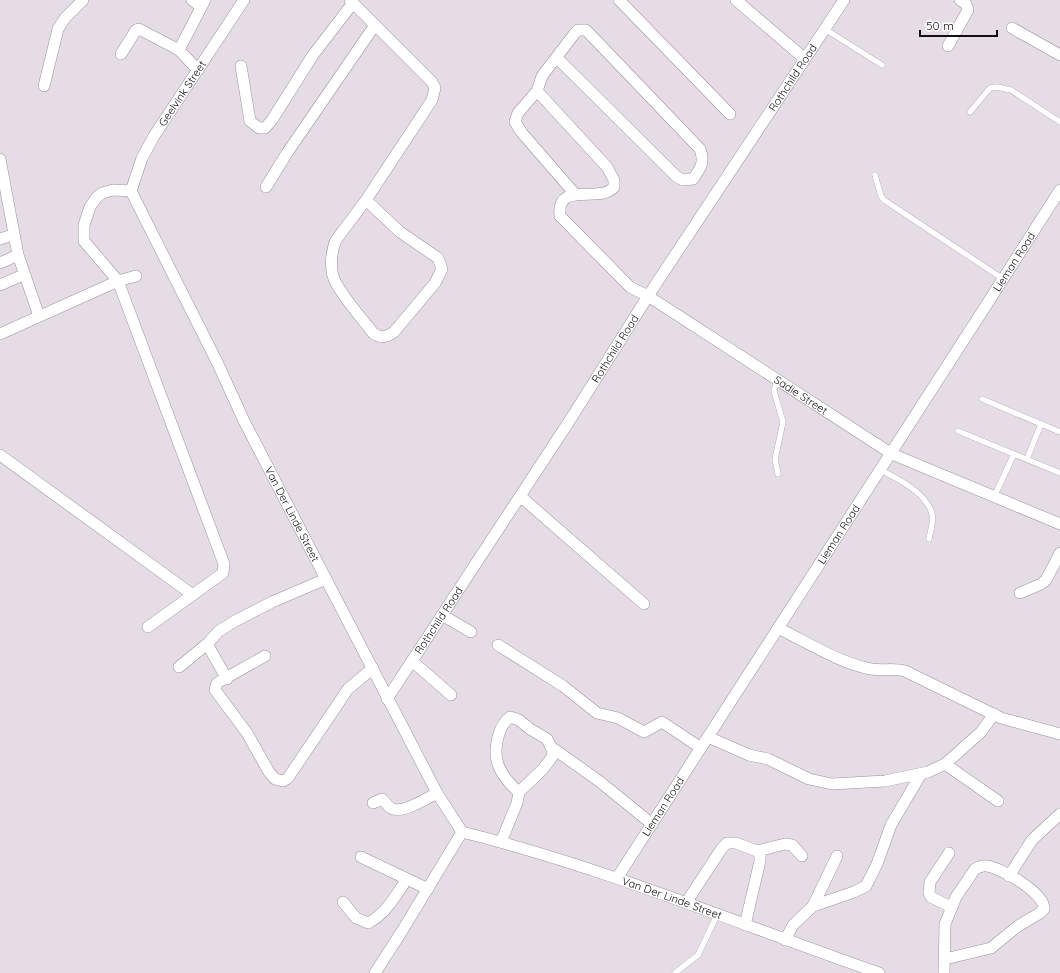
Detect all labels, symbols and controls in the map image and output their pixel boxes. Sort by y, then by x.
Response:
scale bar [920,12,997,38]
text: 50 m [926,18,954,33]
street label: Rothchild Road [765,41,820,114]
street label: Geelvink Street [155,58,209,129]
street label: Lieman Road [990,229,1038,294]
street label: Rothchild Road [588,312,642,385]
street label: Sadie Street [771,372,831,418]
street label: Van Der Linde Street [262,464,323,564]
street label: Lieman Road [814,502,863,567]
street label: Rothchild Road [411,584,466,657]
street label: Lieman Road [639,774,687,839]
street label: Van Der Linde Street [620,873,724,922]

